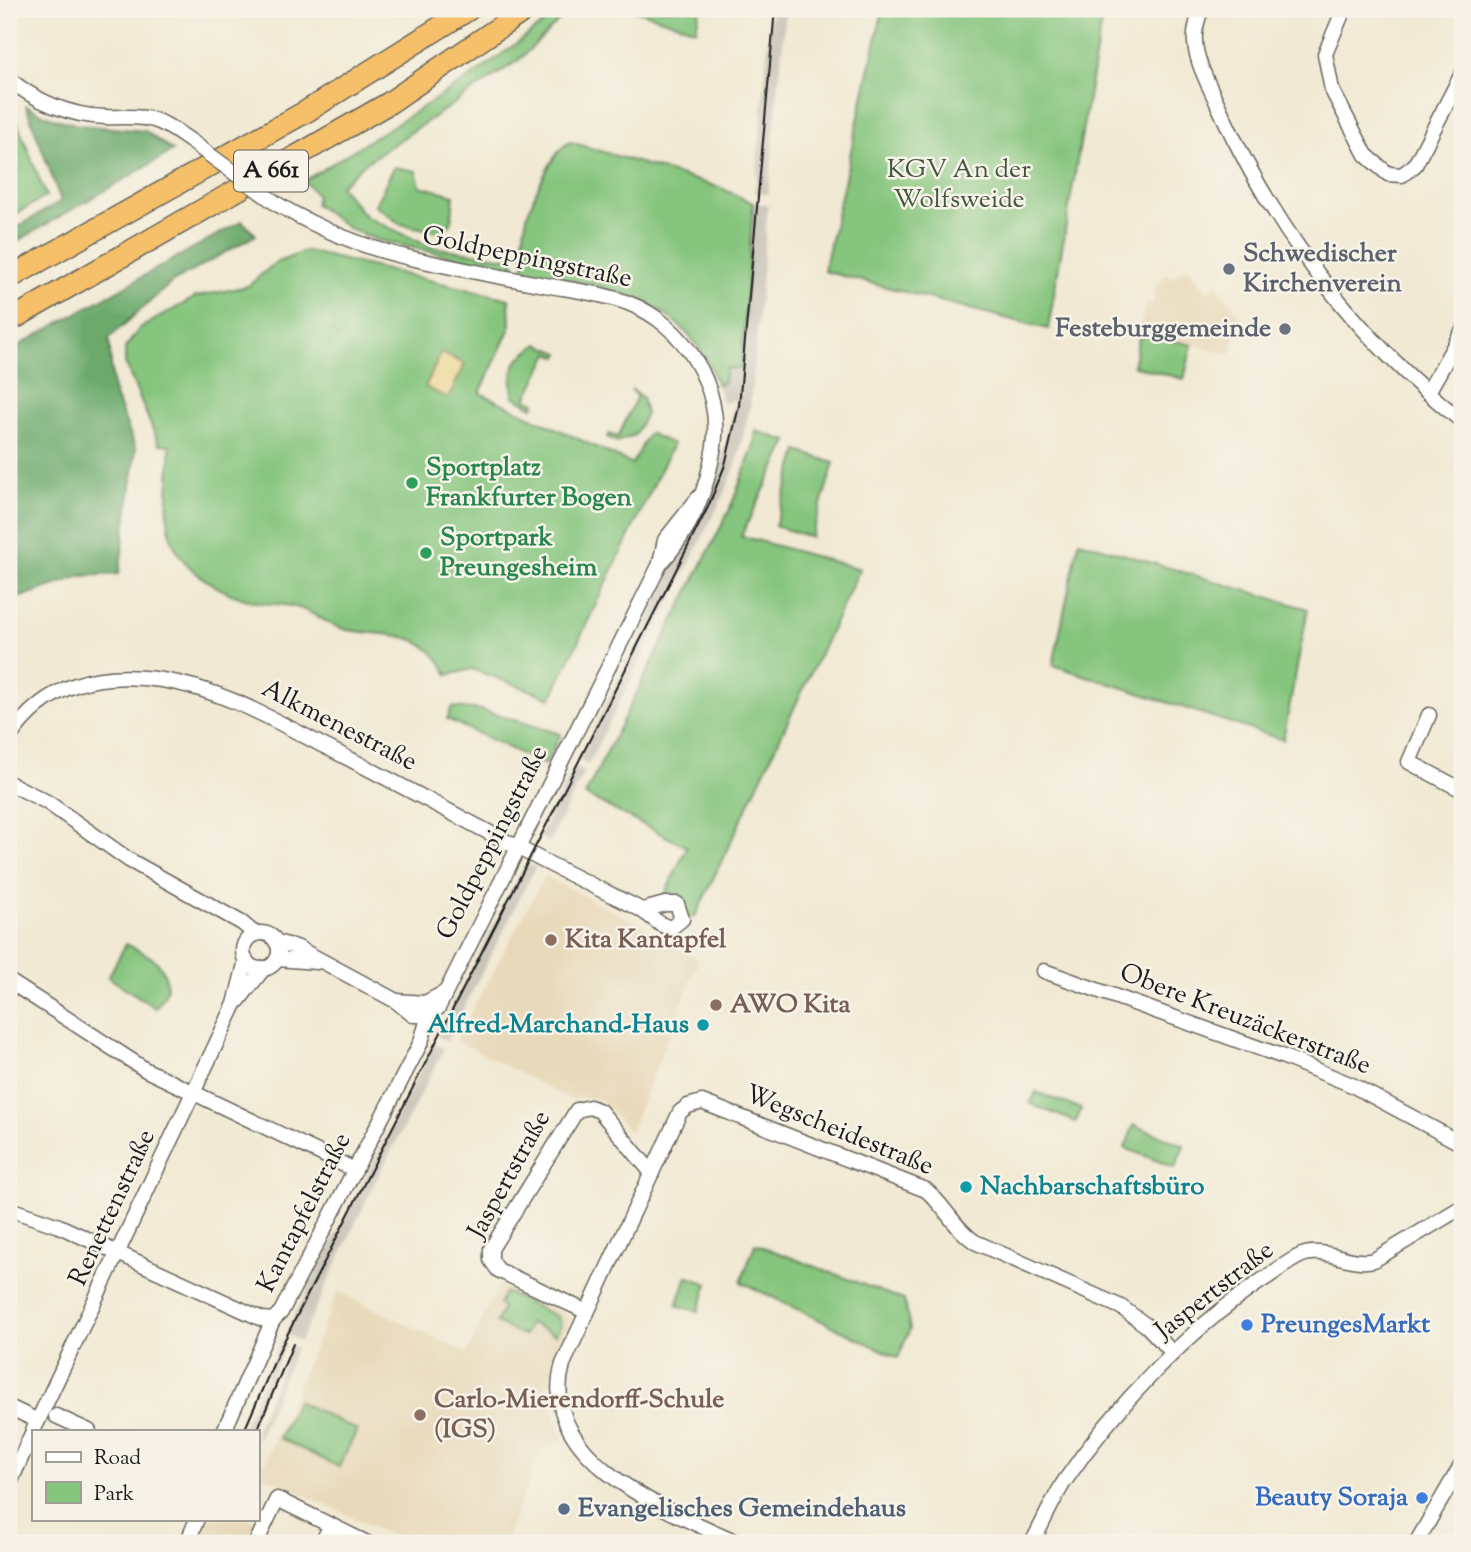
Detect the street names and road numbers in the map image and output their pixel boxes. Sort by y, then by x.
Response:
road number: A 661 [234,150,308,191]
street label: Goldpeppingstraße [419,218,635,298]
street label: Alkmenestraße [255,671,423,781]
street label: Goldpeppingstraße [428,739,558,947]
street label: Obere Kreuzäckerstraße [1114,955,1376,1085]
street label: Wegscheidestraße [739,1076,939,1186]
street label: Jaspertstraße [459,1104,561,1248]
street label: Renettenstraße [61,1124,165,1292]
street label: Kantapfelstraße [249,1126,361,1300]
street label: Jaspertstraße [1146,1233,1282,1350]

